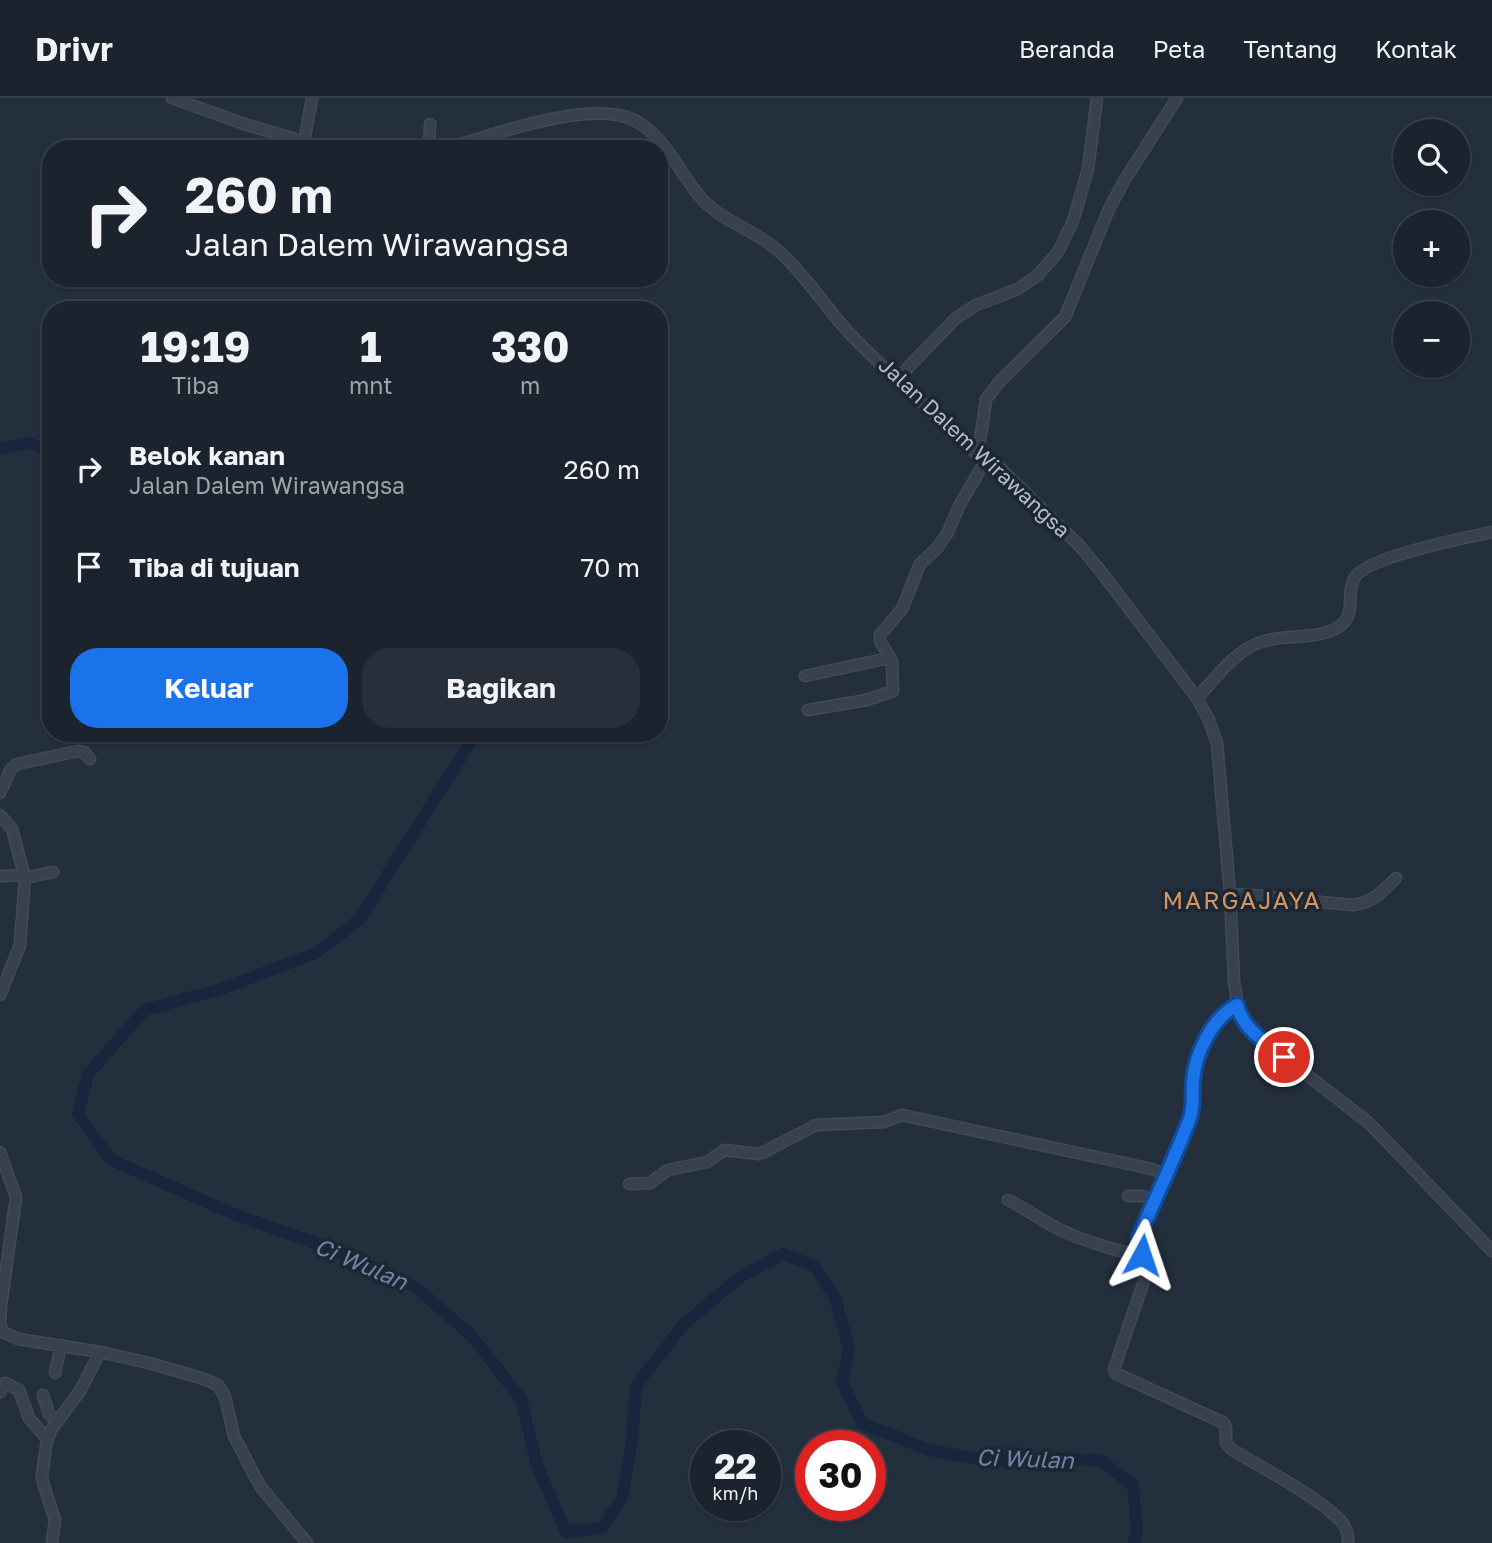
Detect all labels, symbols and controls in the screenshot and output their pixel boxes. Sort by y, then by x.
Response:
text: Drivr [35,29,113,68]
text: Beranda [1019,34,1115,63]
text: Peta [1153,34,1205,63]
text: Tentang [1243,34,1337,63]
text: Kontak [1375,34,1457,63]
map controls [1393,119,1470,378]
button: search [1393,119,1470,196]
text: 260 m [185,165,333,224]
icon: right [70,168,161,259]
button: + [1393,210,1470,287]
text: Jalan Dalem Wirawangsa [185,225,569,263]
button: − [1393,301,1470,378]
text: 19:19 [140,321,251,371]
text: 1 [360,321,382,371]
text: 330 [491,321,569,371]
street label: Jalan Dalem Wirawangsa [874,352,1076,543]
text: Tiba [172,371,219,399]
text: mnt [349,371,392,399]
text: m [520,371,540,399]
text: Belok kanan [129,440,285,471]
icon: right [70,450,108,488]
text: 260 m [564,454,640,485]
text: Jalan Dalem Wirawangsa [129,471,405,499]
icon: arrive [70,548,108,586]
text: Tiba di tujuan [129,552,299,583]
text: 70 m [581,552,640,583]
button: Keluar [70,648,348,728]
button: Bagikan [362,648,640,728]
district label: MARGAJAYA [1162,885,1322,914]
pin [1254,1027,1314,1087]
icon: arrive [1265,1038,1303,1076]
position arrow [1105,1218,1179,1292]
water label: Ci Wulan [311,1231,413,1295]
speed limit sign: 30 [795,1430,886,1521]
water label: Ci Wulan [976,1442,1075,1474]
text: 22 [714,1445,757,1487]
text: km/h [713,1482,758,1504]

